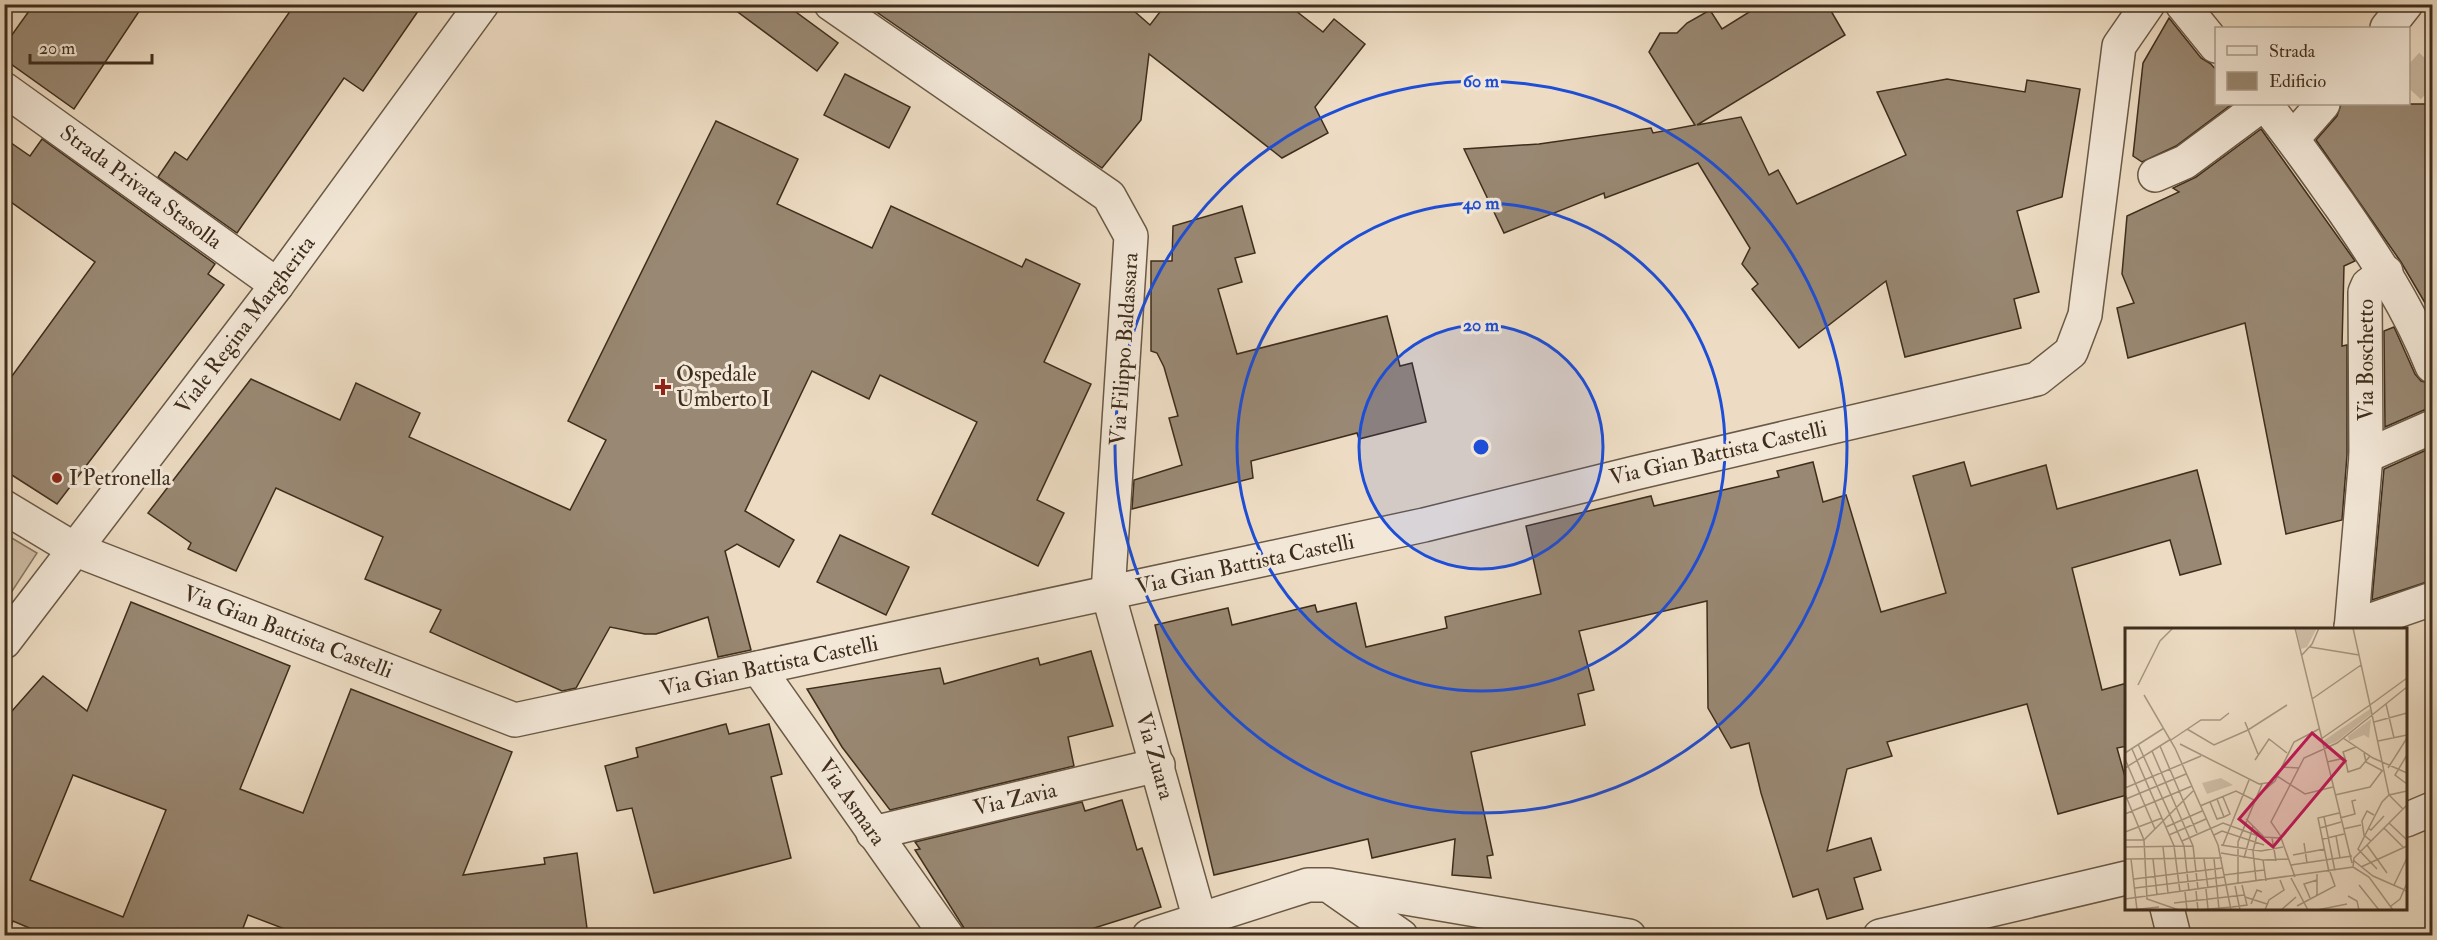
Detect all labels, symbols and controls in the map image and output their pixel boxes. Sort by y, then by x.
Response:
scale bar [30,27,152,65]
legend [2215,27,2410,105]
text: 20 m [39,37,75,60]
text: Strada [2269,40,2316,63]
text: 60 m [1463,70,1500,93]
text: Edificio [2269,70,2326,93]
street label: Strada Privata Stasolla [54,119,228,256]
text: 40 m [1462,192,1500,215]
street label: Viale Regina Margherita [169,229,322,420]
street label: Via Filippo Baldassara [1103,251,1146,447]
street label: Via Boschetto [2352,299,2380,421]
text: 20 m [1463,314,1500,337]
place label: Ospedale Umberto I [676,360,770,413]
marker: Ospedale Umberto I [654,378,672,396]
street label: Via Gian Battista Castelli [1607,414,1830,492]
centre of rings [1471,437,1491,457]
place label: I Petronella [69,464,172,492]
marker: I Petronella [50,471,64,485]
street label: Via Gian Battista Castelli [1133,527,1357,601]
street label: Via Gian Battista Castelli [179,579,397,685]
inset map [2125,628,2407,910]
street label: Via Gian Battista Castelli [657,629,881,703]
street label: Via Zuara [1129,709,1181,804]
street label: Via Asmara [812,753,893,852]
street label: Via Zavia [971,776,1060,822]

